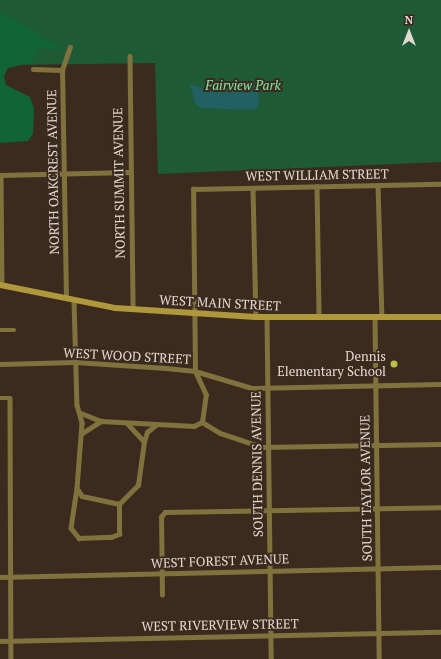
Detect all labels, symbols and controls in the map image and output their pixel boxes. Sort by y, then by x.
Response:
north arrow [389,12,429,52]
text: N [405,13,413,27]
park label: Fairview Park [205,77,281,93]
street label: NORTH OAKCREST AVENUE [44,89,62,255]
street label: NORTH SUMMIT AVENUE [110,107,128,259]
street label: WEST WILLIAM STREET [245,166,389,184]
street label: WEST MAIN STREET [159,292,281,314]
street label: WEST WOOD STREET [63,345,191,367]
place label: Dennis Elementary School [277,349,386,380]
marker: Dennis Elementary School [389,359,399,369]
street label: SOUTH DENNIS AVENUE [248,391,266,537]
street label: SOUTH TAYLOR AVENUE [357,414,375,562]
street label: WEST FOREST AVENUE [151,551,289,571]
street label: WEST RIVERVIEW STREET [141,616,299,634]

